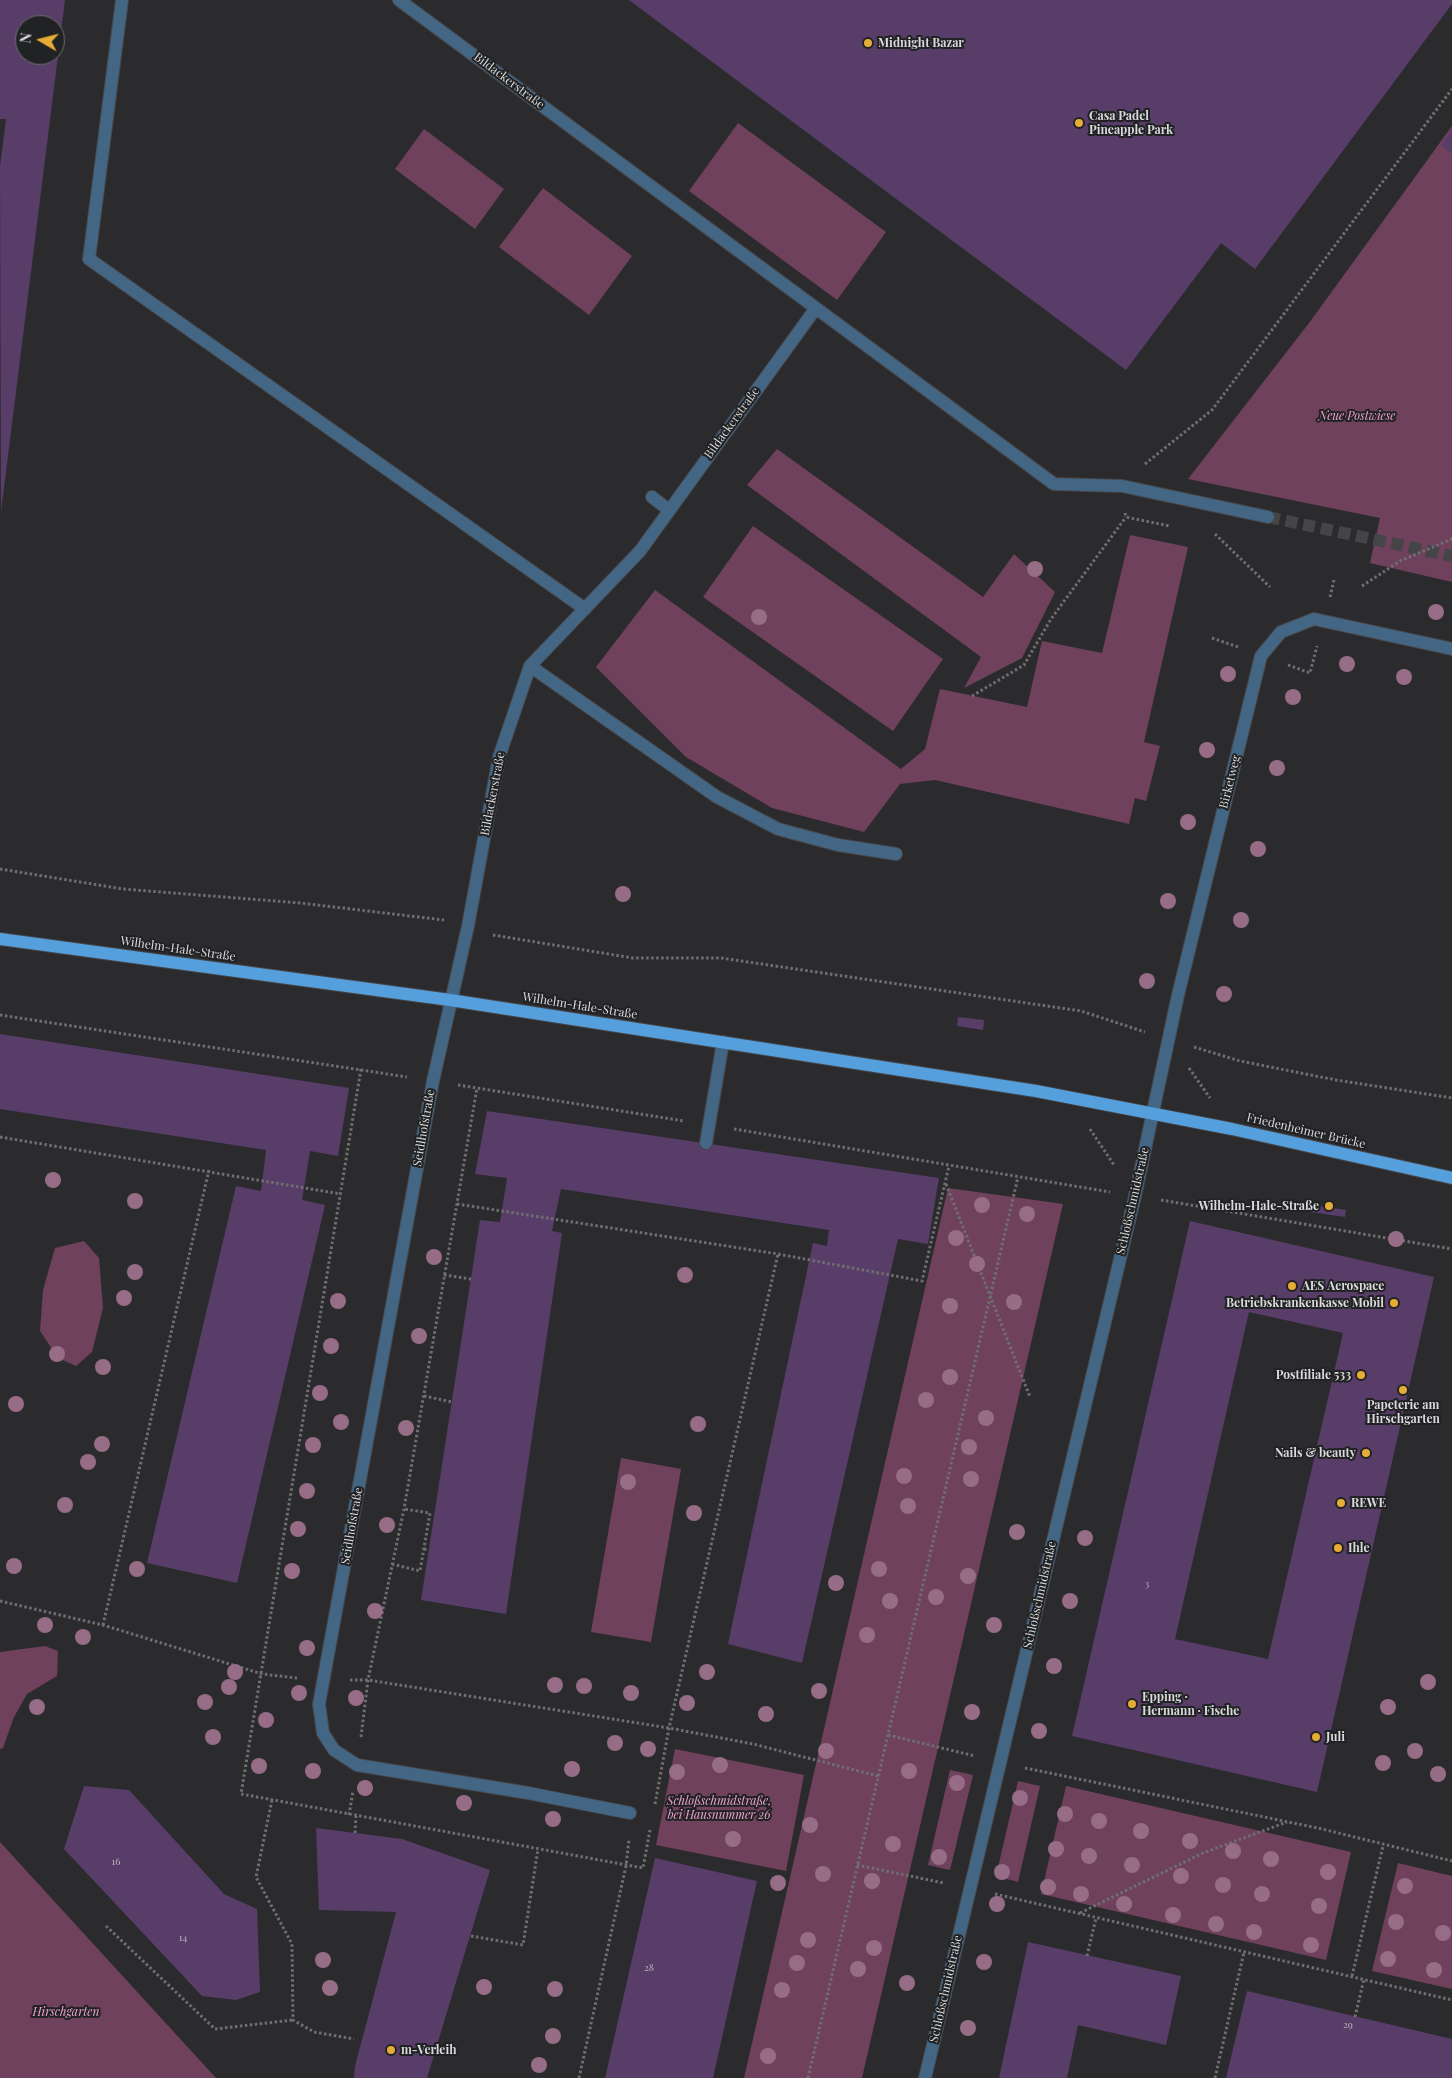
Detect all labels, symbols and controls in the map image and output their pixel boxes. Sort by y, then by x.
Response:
north arrow [15,15,65,65]
text: N [16,32,36,44]
place label: Midnight Bazar [878,36,964,50]
marker: Midnight Bazar [862,37,874,49]
street label: Bildackerstraße [471,50,547,112]
place label: Casa Padel Pineapple Park [1089,109,1173,137]
marker: Casa Padel Pineapple Park [1073,117,1085,129]
street label: Bildackerstraße [701,385,763,461]
park label: Neue Postwiese [1319,409,1395,423]
street label: Bildackerstraße [478,751,508,837]
street label: Birketweg [1216,754,1244,810]
street label: Wilhelm-Hale-Straße [120,934,236,964]
street label: Wilhelm-Hale-Straße [522,990,638,1022]
street label: Seidlhofstraße [410,1088,438,1168]
street label: Friedenheimer Brücke [1245,1110,1367,1152]
street label: Schloßschmidstraße [1114,1146,1152,1256]
place label: Wilhelm-Hale-Straße [1198,1199,1319,1213]
marker: Wilhelm-Hale-Straße [1323,1200,1335,1212]
place label: AES Aerospace [1302,1279,1384,1293]
marker: AES Aerospace [1286,1280,1298,1292]
place label: Betriebskrankenkasse Mobil [1226,1296,1384,1310]
marker: Betriebskrankenkasse Mobil [1388,1297,1400,1309]
place label: Postfiliale 533 [1276,1368,1351,1382]
marker: Postfiliale 533 [1355,1369,1367,1381]
marker: Papeterie am Hirschgarten [1397,1384,1409,1396]
place label: Papeterie am Hirschgarten [1366,1398,1440,1426]
place label: Nails & beauty [1275,1446,1356,1460]
marker: Nails & beauty [1360,1447,1372,1459]
street label: Seidlhofstraße [338,1486,366,1566]
place label: REWE [1351,1496,1386,1510]
marker: REWE [1335,1497,1347,1509]
street label: Schloßschmidstraße [1021,1540,1059,1650]
place label: Ihle [1348,1541,1369,1555]
marker: Ihle [1332,1542,1344,1554]
house number: 3 [1145,1578,1149,1590]
place label: Epping · Hermann · Fische [1142,1690,1239,1718]
marker: Epping · Hermann · Fische [1126,1698,1138,1710]
place label: Juli [1326,1730,1345,1744]
marker: Juli [1310,1731,1322,1743]
park label: Schloßschmidstraße, bei Hausnummer 26 [667,1794,771,1822]
house number: 16 [112,1856,120,1868]
house number: 14 [179,1932,187,1944]
street label: Schloßschmidstraße [927,1934,965,2044]
house number: 28 [644,1962,654,1974]
park label: Hirschgarten [33,2005,99,2019]
house number: 29 [1343,2019,1353,2031]
place label: m-Verleih [401,2043,456,2057]
marker: m-Verleih [385,2044,397,2056]

